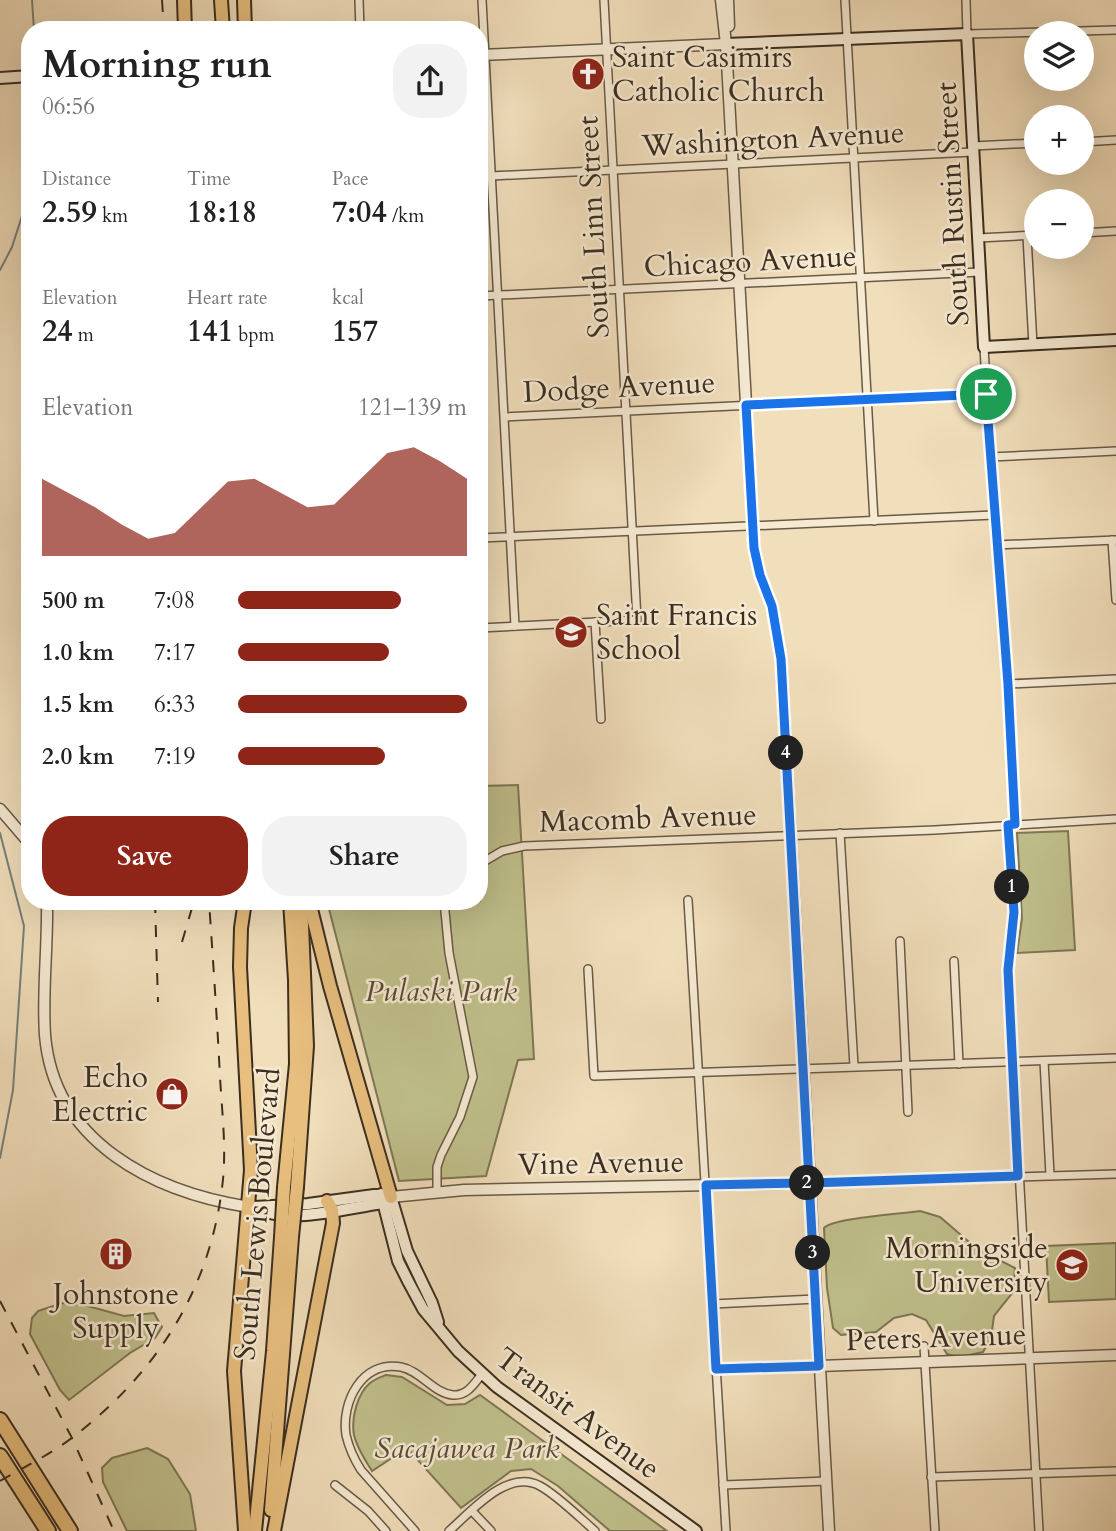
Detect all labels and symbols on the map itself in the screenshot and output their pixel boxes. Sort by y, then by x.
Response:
place label: Saint Casimirs Catholic Church [612,37,825,112]
church icon: Saint Casimirs Catholic Church [569,55,607,93]
street label: South Rustin Street [926,80,979,327]
street label: Washington Avenue [640,112,905,167]
street label: South Linn Street [567,114,620,339]
street label: Chicago Avenue [643,235,857,288]
street label: Dodge Avenue [522,362,716,413]
pin [956,364,1016,424]
place label: Saint Francis School [596,595,757,670]
school or university icon: Saint Francis School [552,613,590,651]
pin: 4 [768,736,804,770]
street label: Macomb Avenue [538,794,758,843]
pin: 1 [995,870,1030,904]
park label: Pulaski Park [365,971,517,1012]
place label: Echo Electric [52,1057,148,1132]
street label: South Lewis Boulevard [224,1066,291,1362]
shop icon: Echo Electric [153,1075,191,1113]
street label: Vine Avenue [517,1142,685,1185]
pin: 2 [790,1166,824,1200]
place label: Morningside University [885,1228,1048,1303]
building icon: Johnstone Supply [97,1235,135,1273]
pin: 3 [796,1236,830,1270]
school or university icon: Morningside University [1053,1246,1091,1284]
place label: Johnstone Supply [49,1274,179,1349]
street label: Peters Avenue [845,1314,1027,1361]
street label: Transit Avenue [487,1338,668,1489]
park label: Sacajawea Park [374,1428,560,1469]

